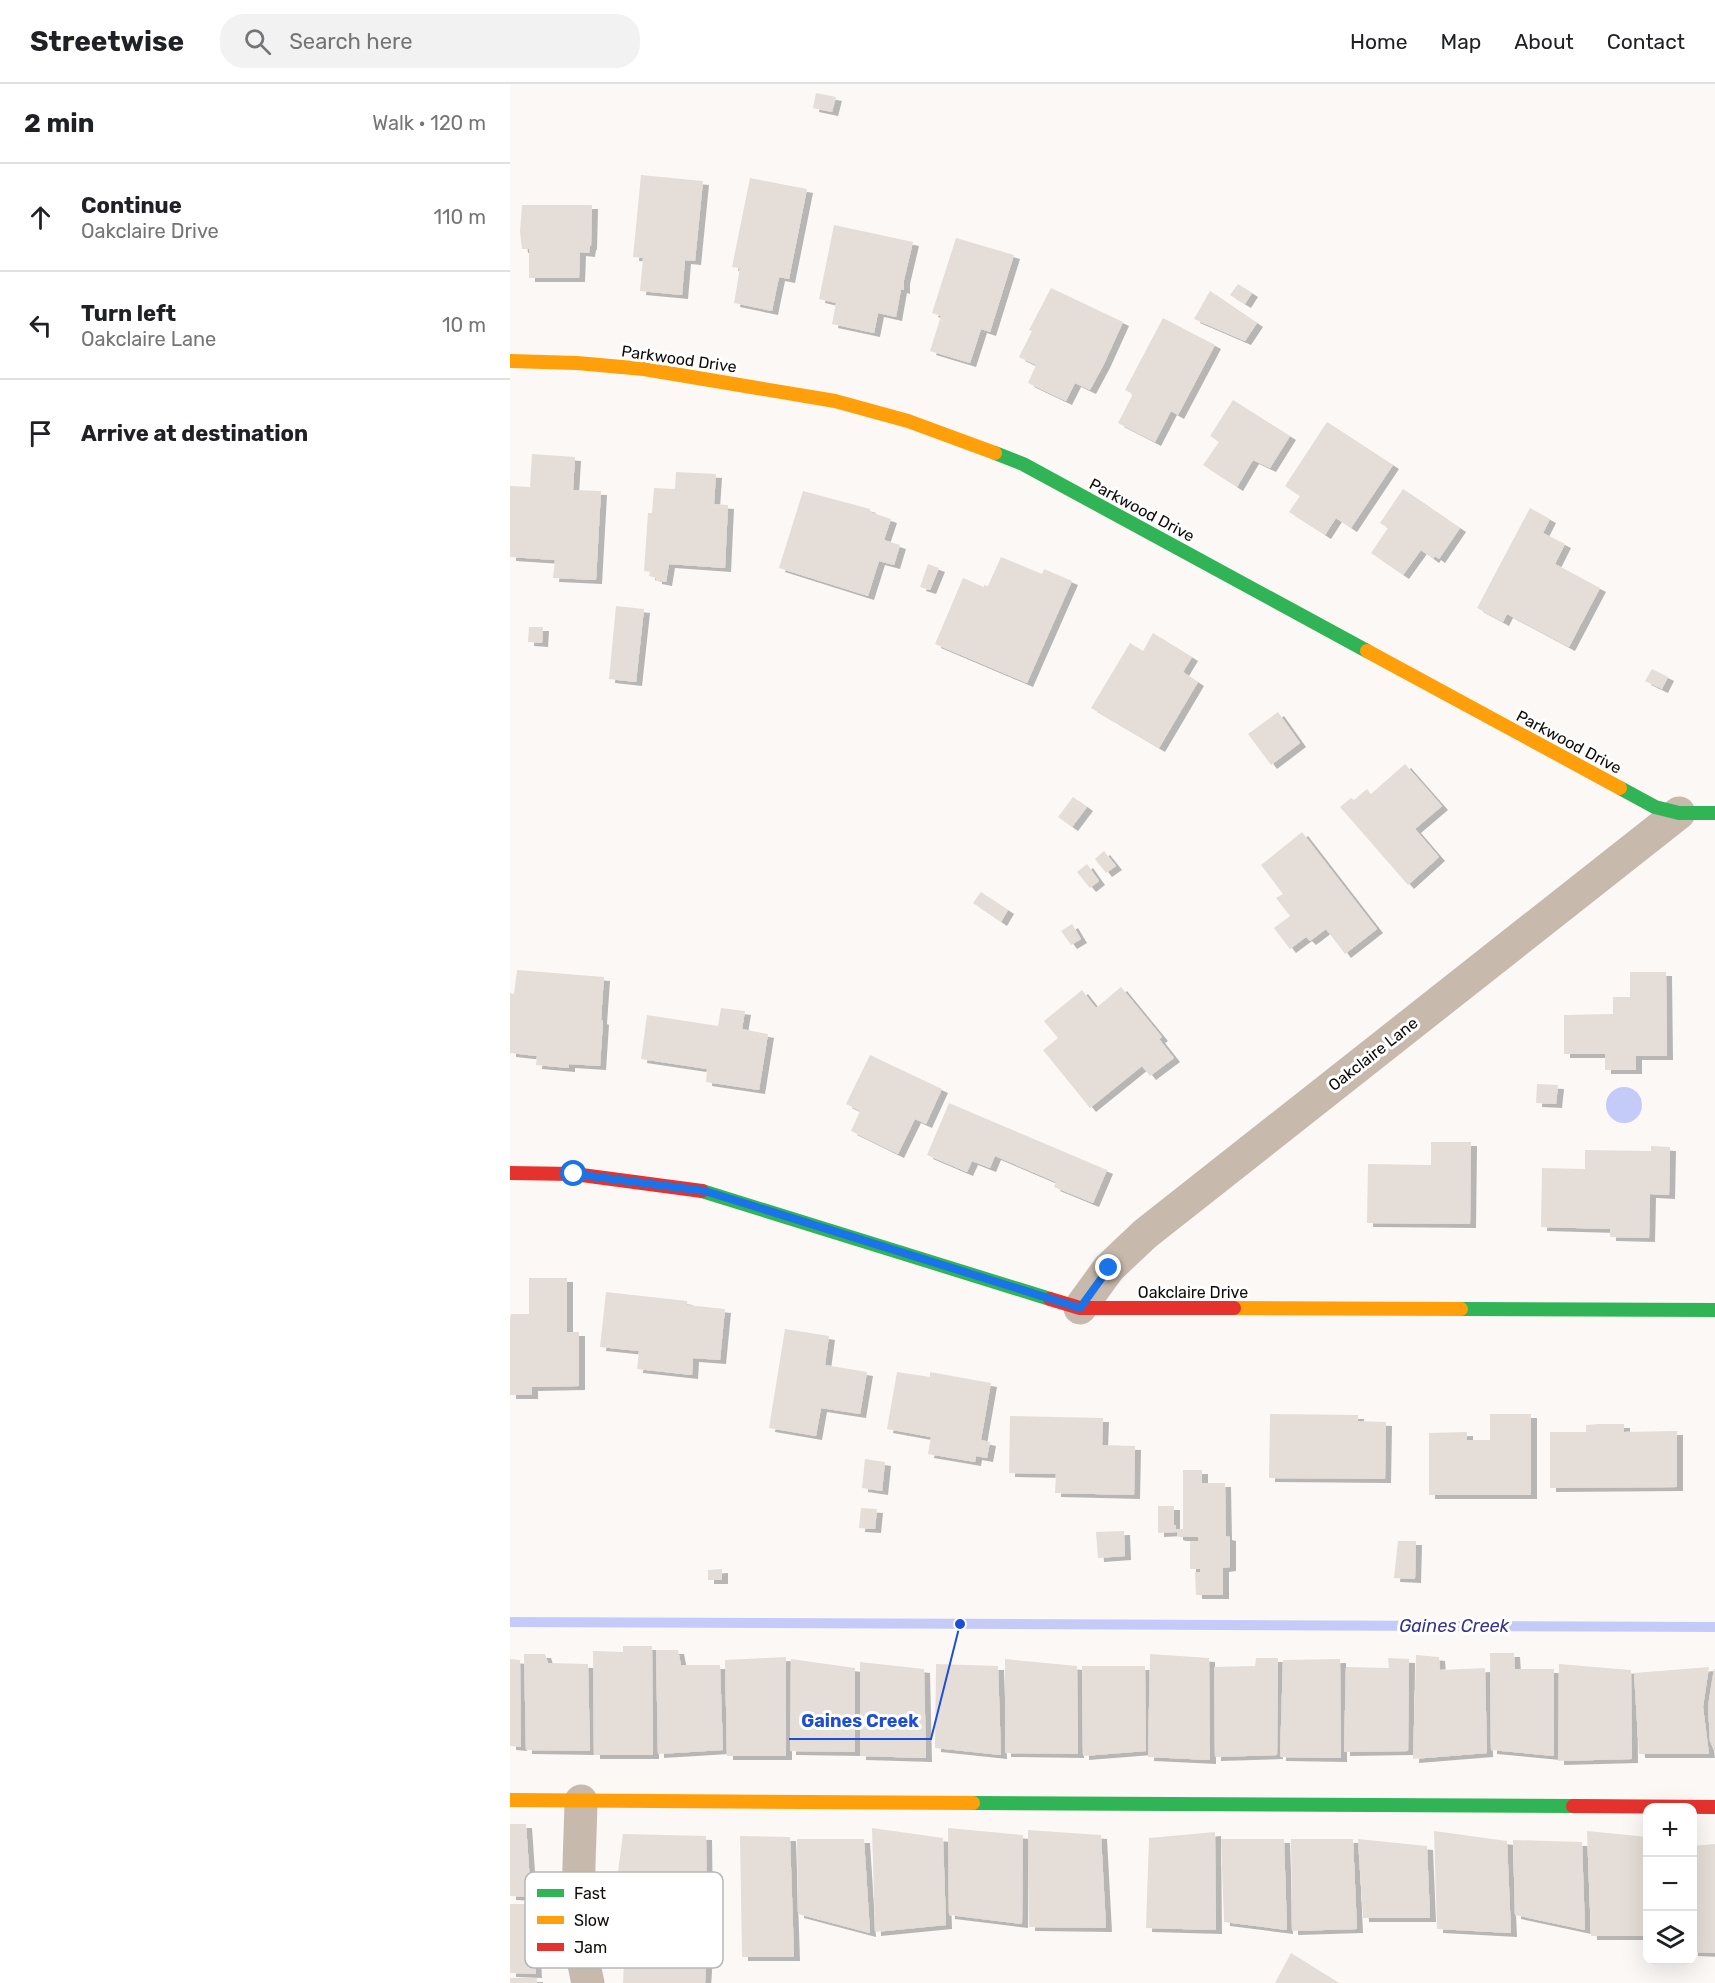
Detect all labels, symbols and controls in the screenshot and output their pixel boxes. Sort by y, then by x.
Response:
search box [220,14,640,68]
text: Streetwise [30,25,184,58]
icon: search [241,25,274,58]
text: Search here [289,28,413,55]
text: Home [1350,29,1407,54]
text: Map [1440,29,1481,54]
text: About [1514,29,1574,54]
text: Contact [1607,29,1685,54]
text: 2 min [24,108,94,139]
text: Walk · 120 m [372,111,486,135]
text: Continue [81,192,182,219]
icon: ahead [24,201,57,234]
text: 110 m [434,205,486,229]
text: Oakclaire Drive [81,219,219,243]
text: Turn left [81,300,176,327]
icon: left [24,309,57,342]
text: 10 m [442,313,486,337]
text: Oakclaire Lane [81,327,216,351]
street label: Parkwood Drive [620,342,738,376]
icon: arrive [24,417,57,450]
text: Arrive at destination [81,420,308,447]
street label: Parkwood Drive [1086,474,1198,546]
street label: Parkwood Drive [1513,706,1625,778]
street label: Oakclaire Lane [1324,1013,1422,1095]
route start [560,1160,586,1186]
route end [1095,1254,1121,1280]
street label: Oakclaire Drive [1138,1283,1248,1302]
water label: Gaines Creek [1399,1615,1510,1637]
callout: Gaines Creek [789,1703,931,1739]
text: Gaines Creek [801,1710,919,1732]
map controls [1643,1803,1697,1965]
button: + [1643,1803,1697,1857]
button: − [1643,1857,1697,1911]
legend [525,1872,723,1968]
text: Fast [574,1884,606,1903]
text: Slow [574,1911,610,1930]
button: layers [1643,1911,1697,1965]
text: Jam [574,1938,607,1957]

